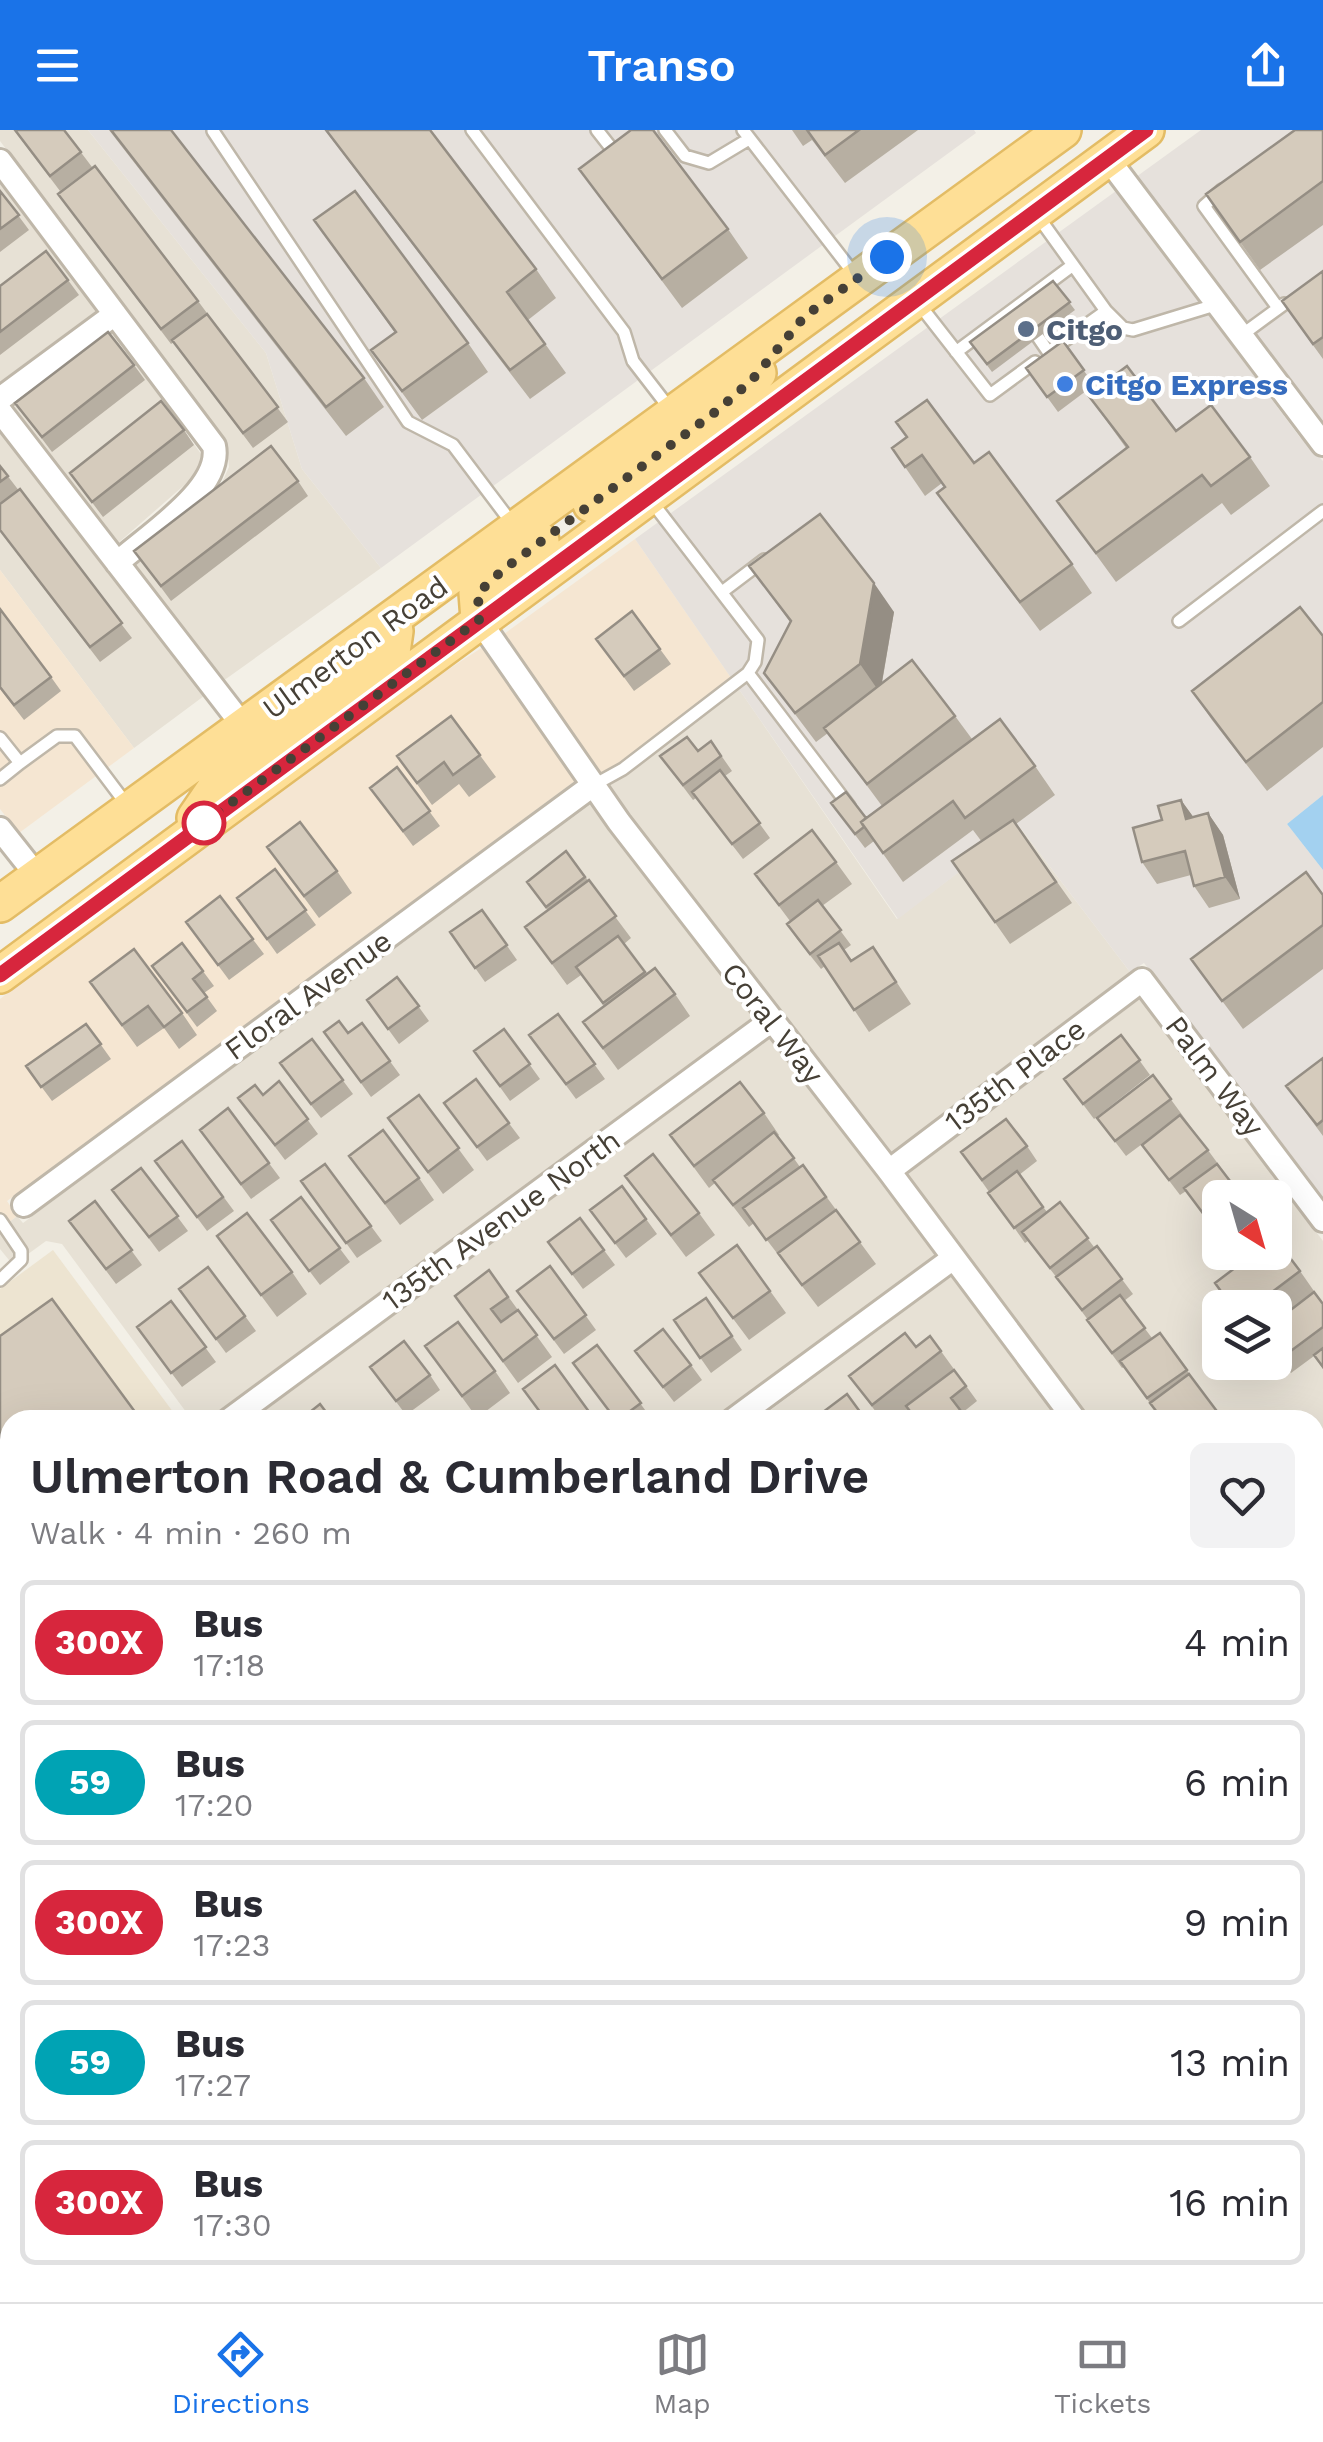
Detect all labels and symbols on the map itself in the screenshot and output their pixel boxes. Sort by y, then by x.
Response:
your location [862,232,912,282]
place label: Citgo [1046,312,1123,347]
marker: Citgo [1015,318,1037,340]
place label: Citgo Express [1085,367,1288,402]
marker: Citgo Express [1054,373,1076,395]
street label: Ulmerton Road [256,568,454,726]
unlabelled marker [183,802,225,844]
street label: Floral Avenue [218,923,398,1067]
street label: Coral Way [715,955,832,1091]
street label: Palm Way [1158,1009,1272,1144]
street label: 135th Place [938,1011,1092,1139]
street label: 135th Avenue North [375,1122,627,1318]
north arrow [1202,1180,1292,1270]

